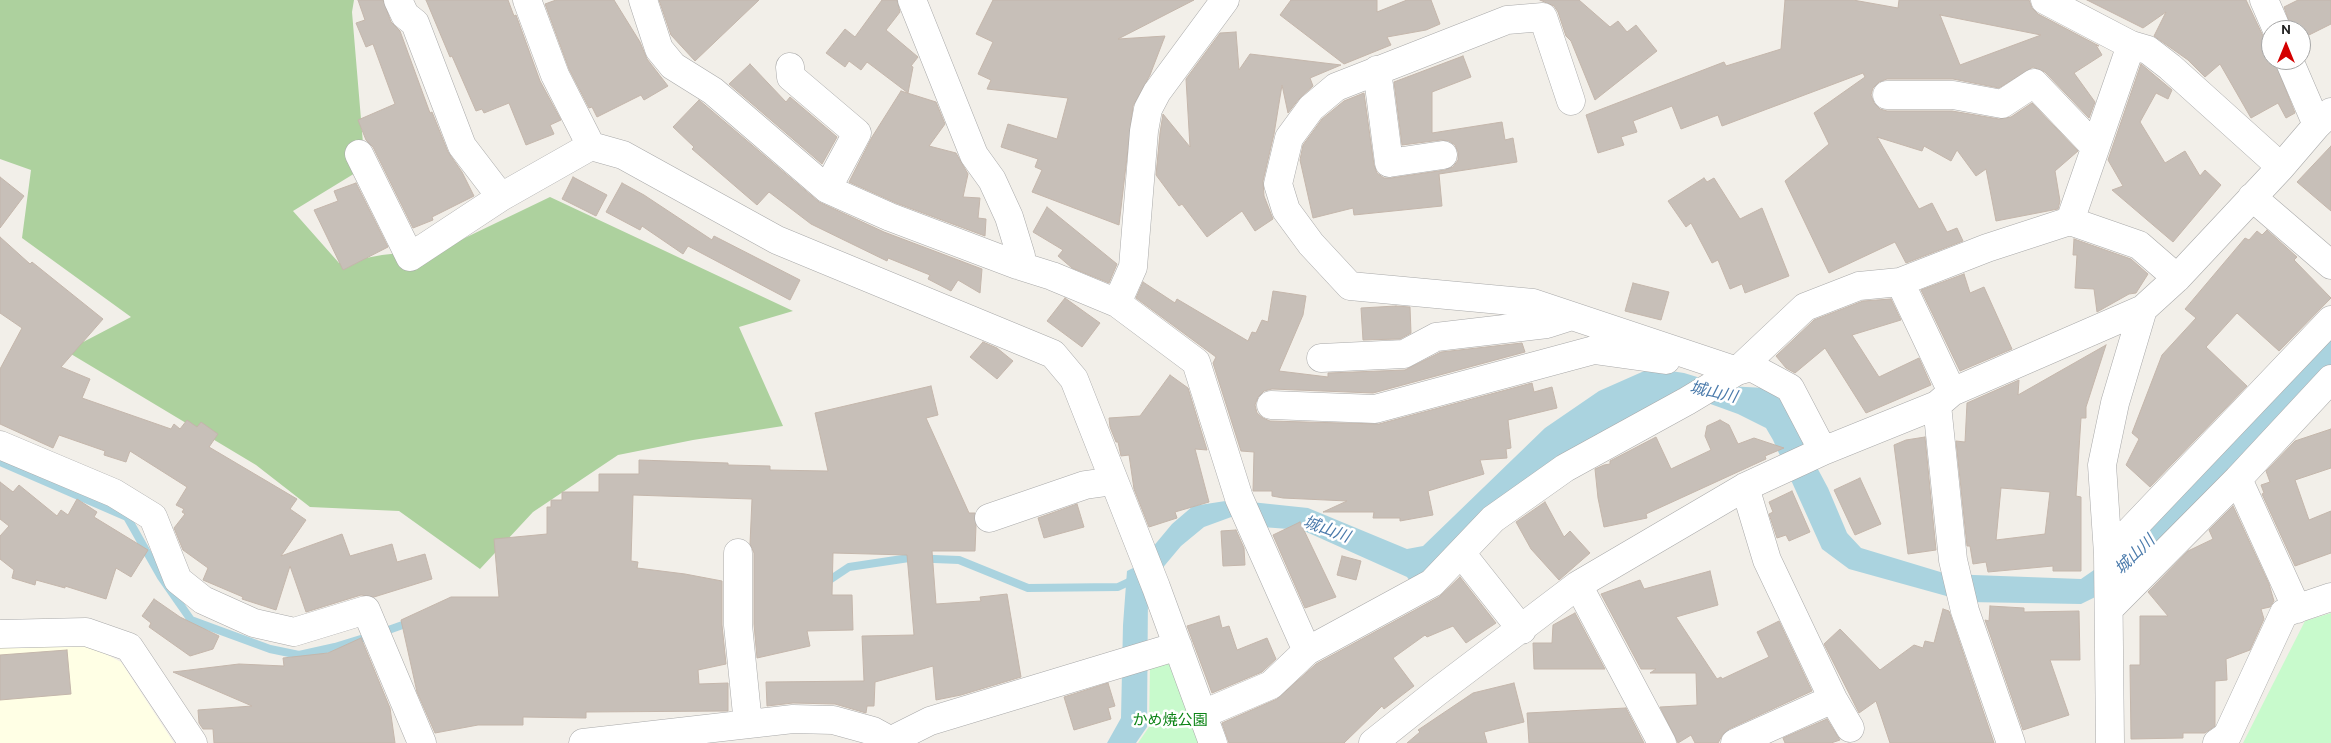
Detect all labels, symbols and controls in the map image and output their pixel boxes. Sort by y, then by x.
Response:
north arrow [2261,20,2311,70]
text: N [2281,22,2291,39]
water label: 城山川 [1687,379,1739,409]
water label: 城山川 [1300,514,1352,548]
water label: 城山川 [2112,532,2160,580]
park label: かめ焼公園 [1133,713,1207,731]

